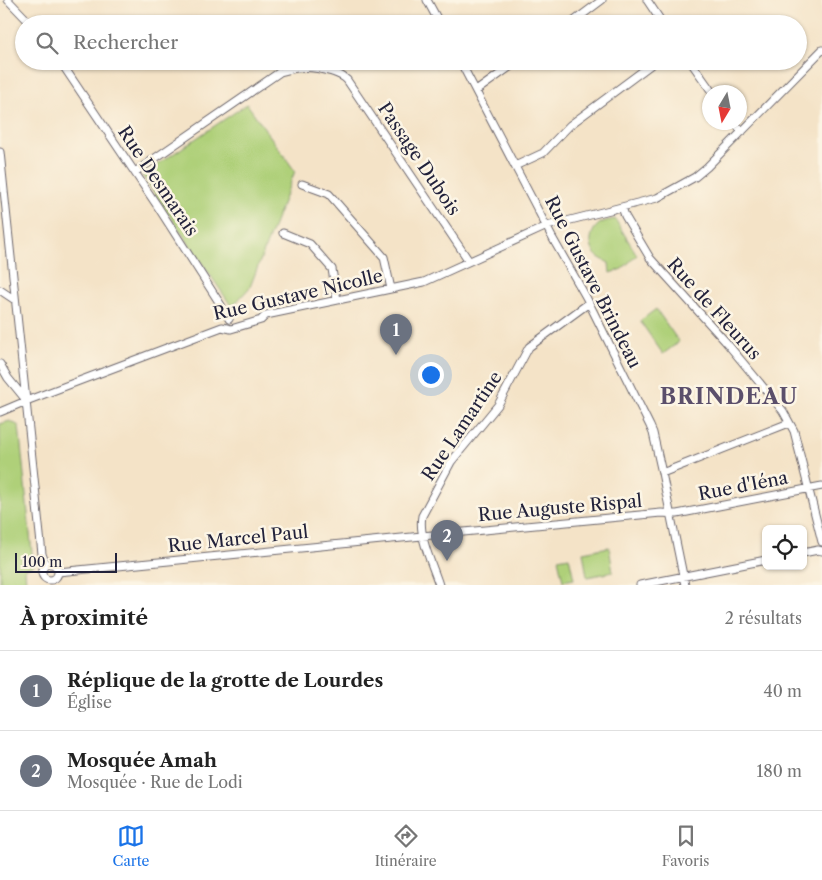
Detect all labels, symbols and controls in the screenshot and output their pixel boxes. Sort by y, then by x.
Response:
search box [15,15,807,70]
icon: search [33,29,61,57]
text: Rechercher [73,31,178,54]
north arrow [702,85,747,130]
street label: Passage Dubois [373,98,465,220]
street label: Rue Desmarais [113,122,203,240]
street label: Rue Gustave Brindeau [540,192,646,372]
street label: Rue de Fleurus [662,253,766,365]
street label: Rue Gustave Nicolle [211,265,385,325]
pin: 1 [380,314,412,355]
your location [418,362,444,388]
street label: Rue Lamartine [417,367,507,485]
district label: BRINDEAU [660,383,798,410]
street label: Rue d'Iéna [696,466,790,505]
street label: Rue Auguste Rispal [477,490,643,526]
pin: 2 [431,520,463,561]
street label: Rue Marcel Paul [167,521,309,557]
map controls [762,525,807,570]
button: locate [762,525,807,570]
scale bar [15,550,118,573]
text: 100 m [22,553,62,571]
text: À proximité [20,605,148,630]
text: 2 résultats [725,608,802,628]
text: Réplique de la grotte de Lourdes [67,669,383,692]
text: 1 [32,681,40,701]
text: 40 m [763,681,802,701]
text: Église [67,692,112,712]
text: Mosquée Amah [67,749,217,772]
text: 2 [31,761,41,781]
text: 180 m [756,761,802,781]
text: Mosquée · Rue de Lodi [67,772,243,792]
tab: Carte [113,822,149,870]
tab: Itinéraire [375,822,437,870]
tab: Favoris [662,822,709,870]

